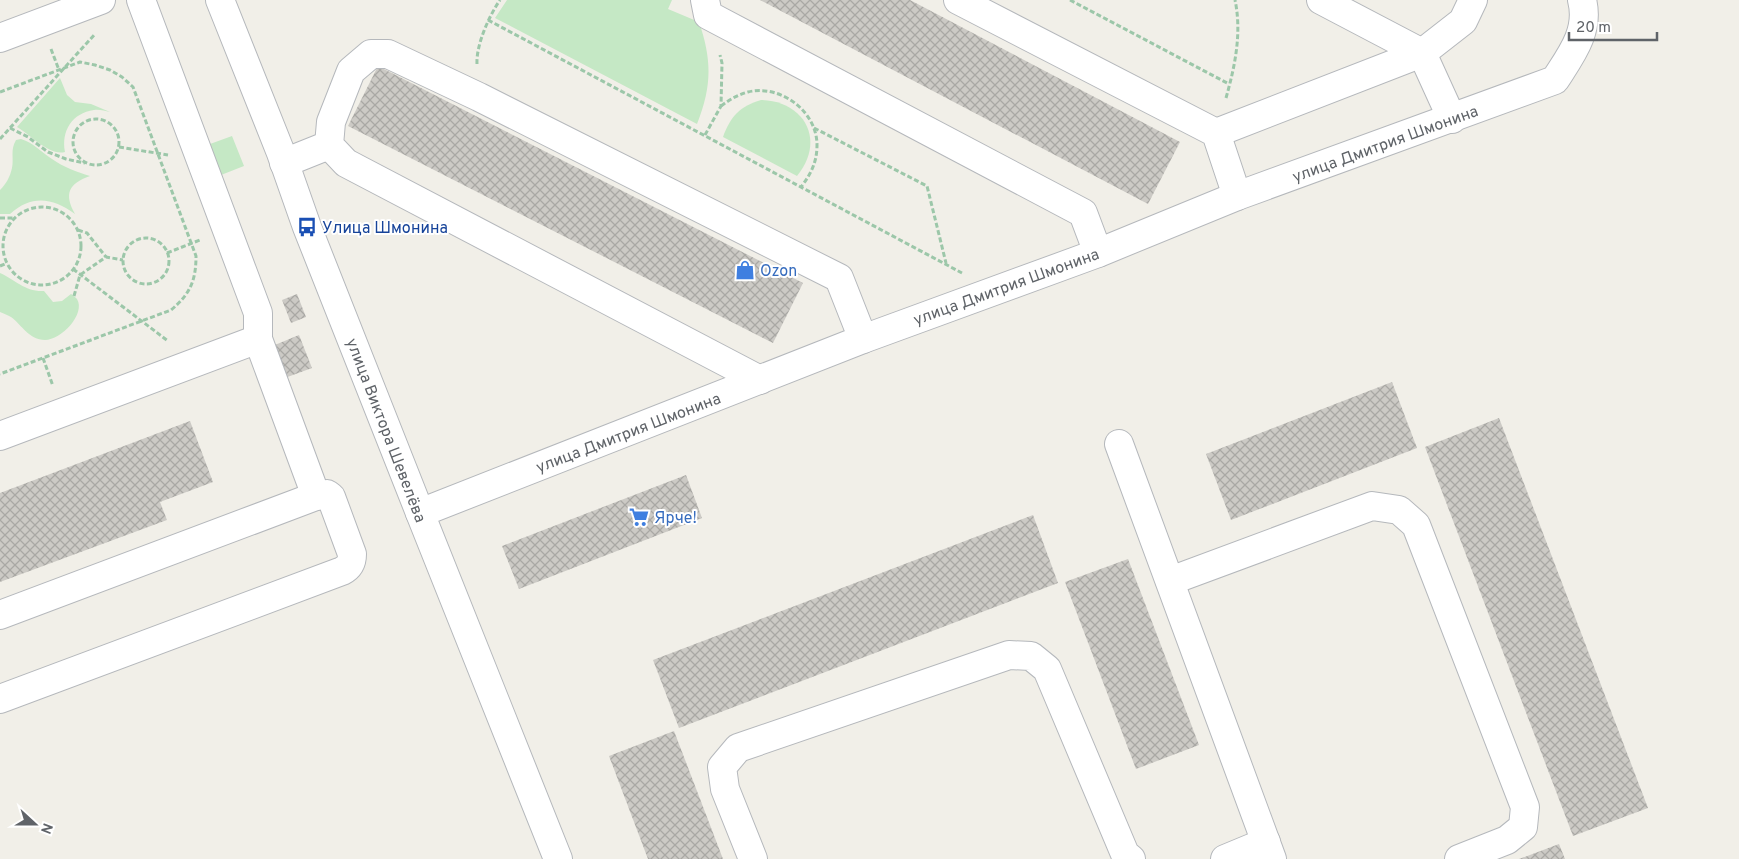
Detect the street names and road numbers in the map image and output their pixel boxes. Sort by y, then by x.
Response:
street label: улица Дмитрия Шмонина [1290,102,1481,188]
street label: улица Дмитрия Шмонина [911,245,1102,331]
street label: улица Виктора Шевелёва [341,336,430,526]
street label: улица Дмитрия Шмонина [534,389,724,478]

